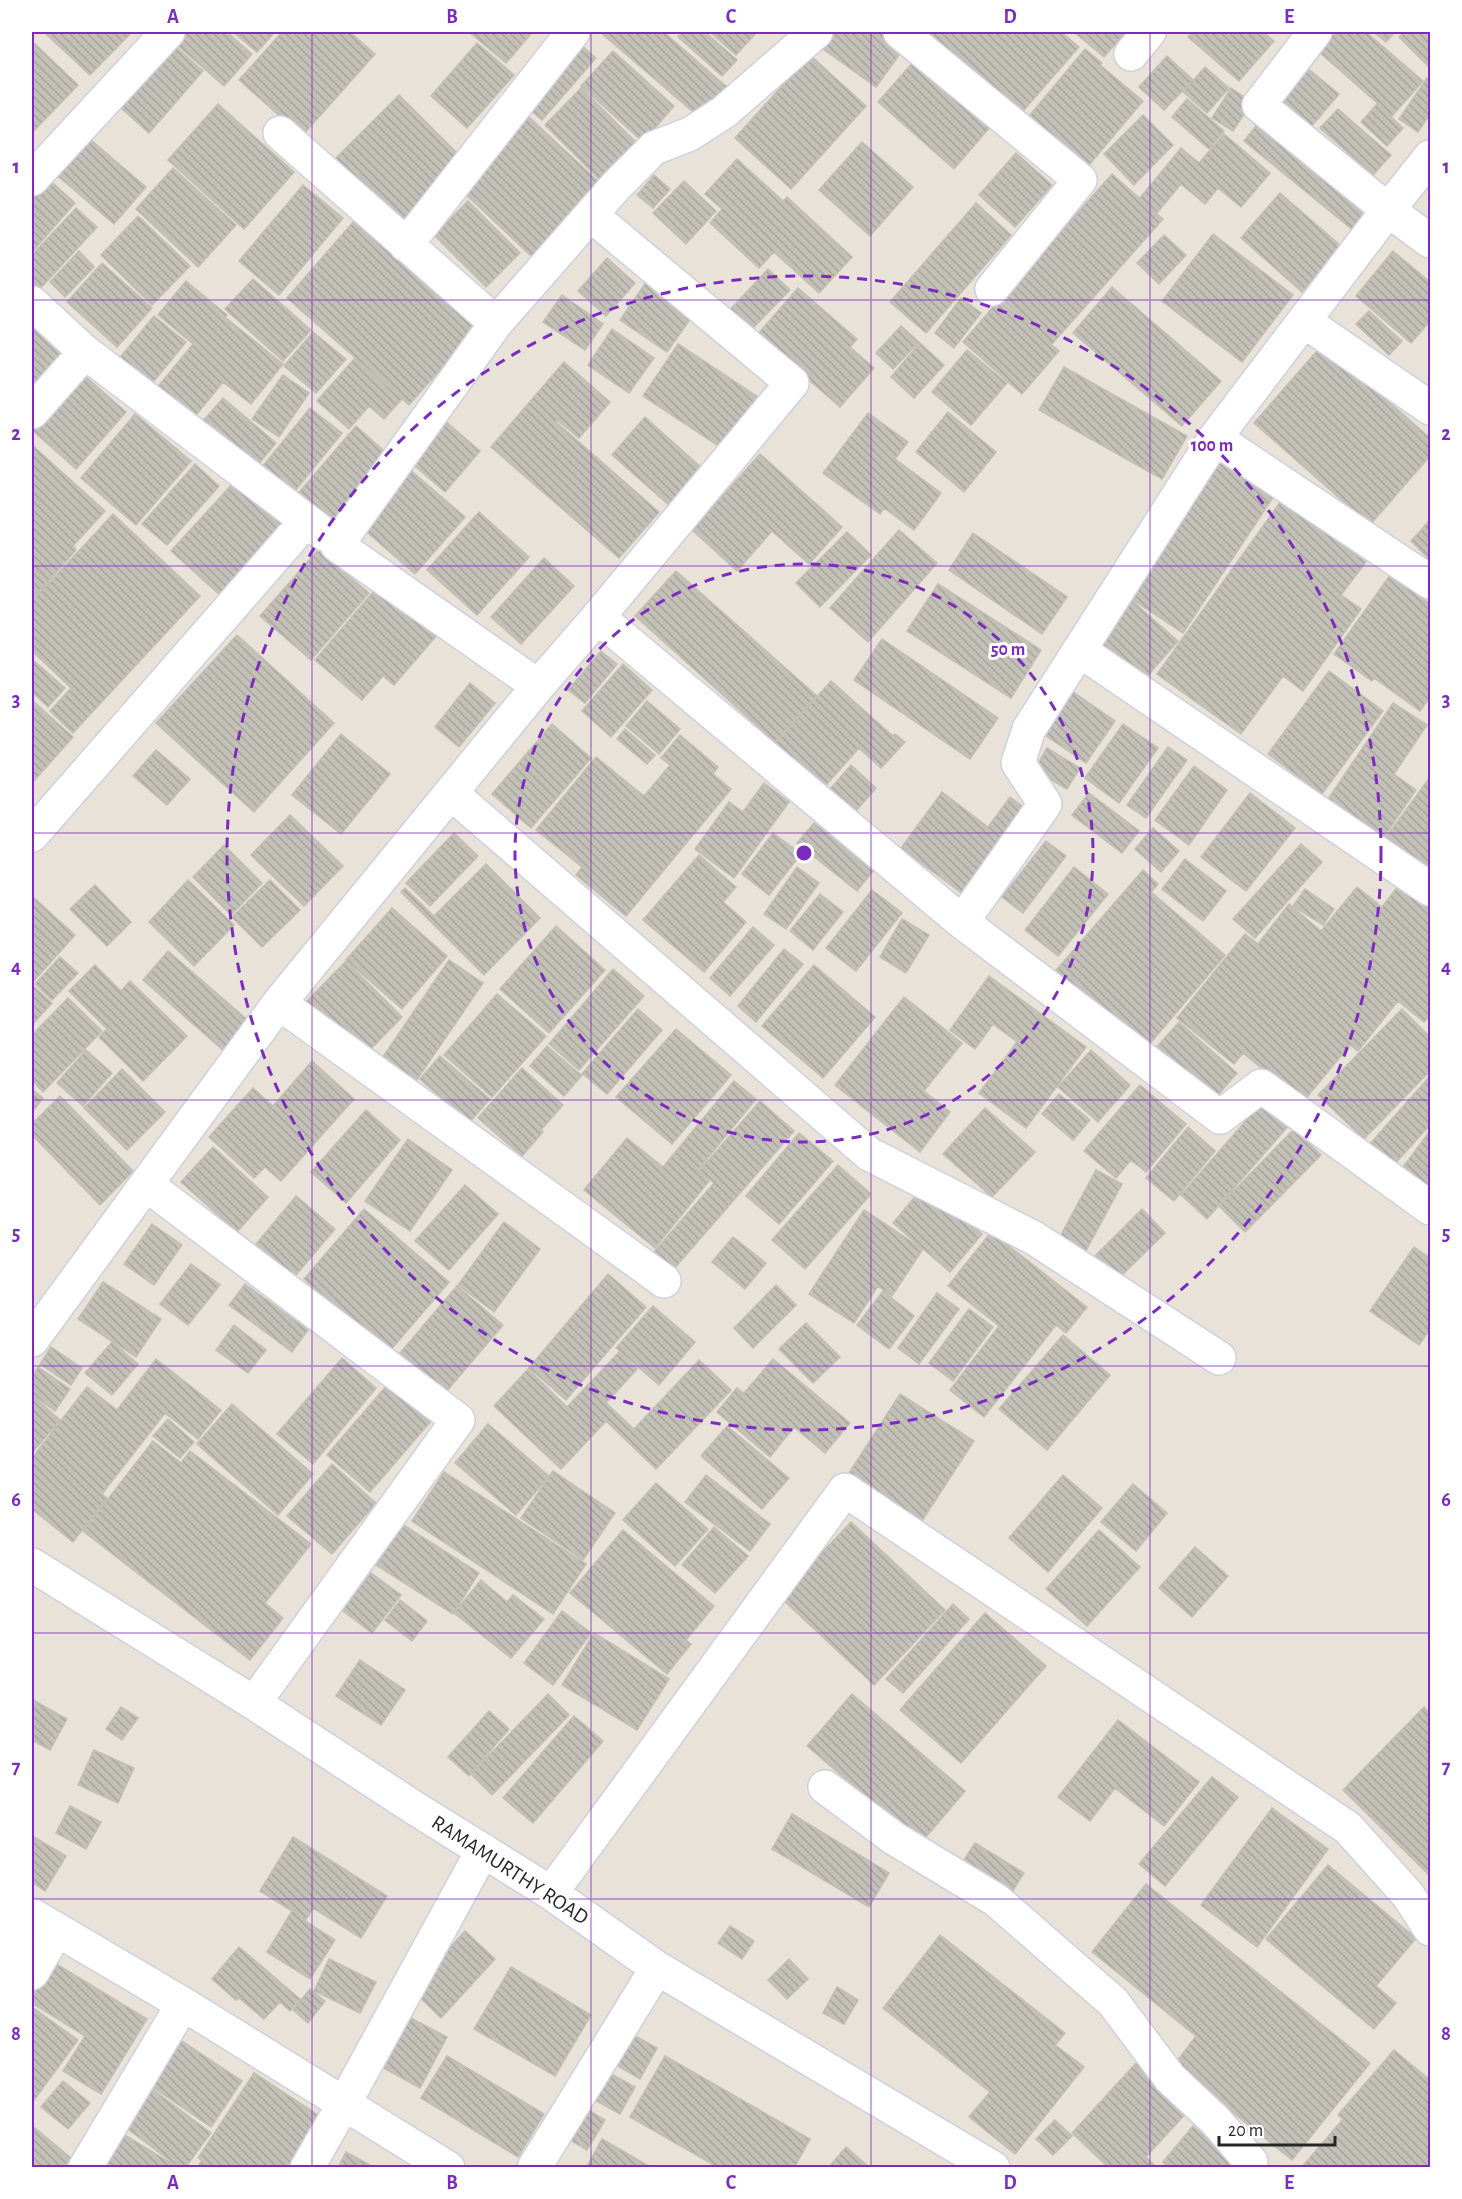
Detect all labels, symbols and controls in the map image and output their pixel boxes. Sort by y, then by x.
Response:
text: A [167,7,179,27]
text: B [446,7,458,27]
text: C [726,7,737,27]
text: D [1003,7,1017,27]
text: E [1284,7,1294,27]
text: 1 [12,157,20,177]
text: 1 [1442,157,1450,177]
text: 2 [11,424,21,444]
text: 2 [1441,424,1451,444]
text: 100 m [1191,437,1233,455]
text: 50 m [991,641,1025,659]
text: 3 [12,690,20,710]
text: 3 [1442,690,1450,710]
centre of rings [794,843,814,863]
text: 4 [11,957,21,977]
text: 4 [1441,957,1451,977]
text: 5 [12,1224,20,1244]
text: 5 [1442,1224,1450,1244]
text: 6 [11,1490,21,1510]
text: 6 [1441,1490,1451,1510]
text: 7 [12,1757,21,1777]
text: 7 [1442,1757,1451,1777]
street label: RAMAMURTHY ROAD [428,1811,592,1929]
text: 8 [11,2024,21,2044]
text: 8 [1441,2024,1451,2044]
scale bar [1219,2109,1334,2147]
text: 20 m [1228,2122,1263,2140]
text: A [167,2173,179,2193]
text: B [446,2173,458,2193]
text: C [726,2173,737,2193]
text: D [1003,2173,1017,2193]
text: E [1284,2173,1294,2193]

